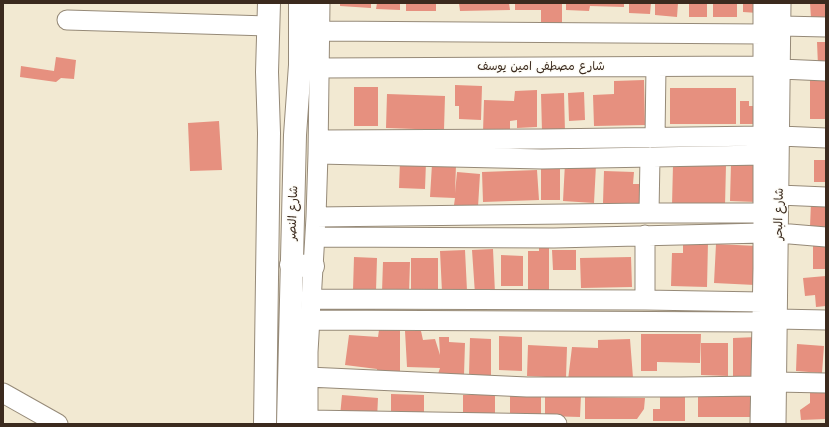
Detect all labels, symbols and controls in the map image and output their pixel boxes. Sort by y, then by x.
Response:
street label: شارع مصطفى امين يوسف [477,60,605,74]
street label: شارع النصر [285,185,301,241]
street label: شارع البحر [771,188,787,240]

